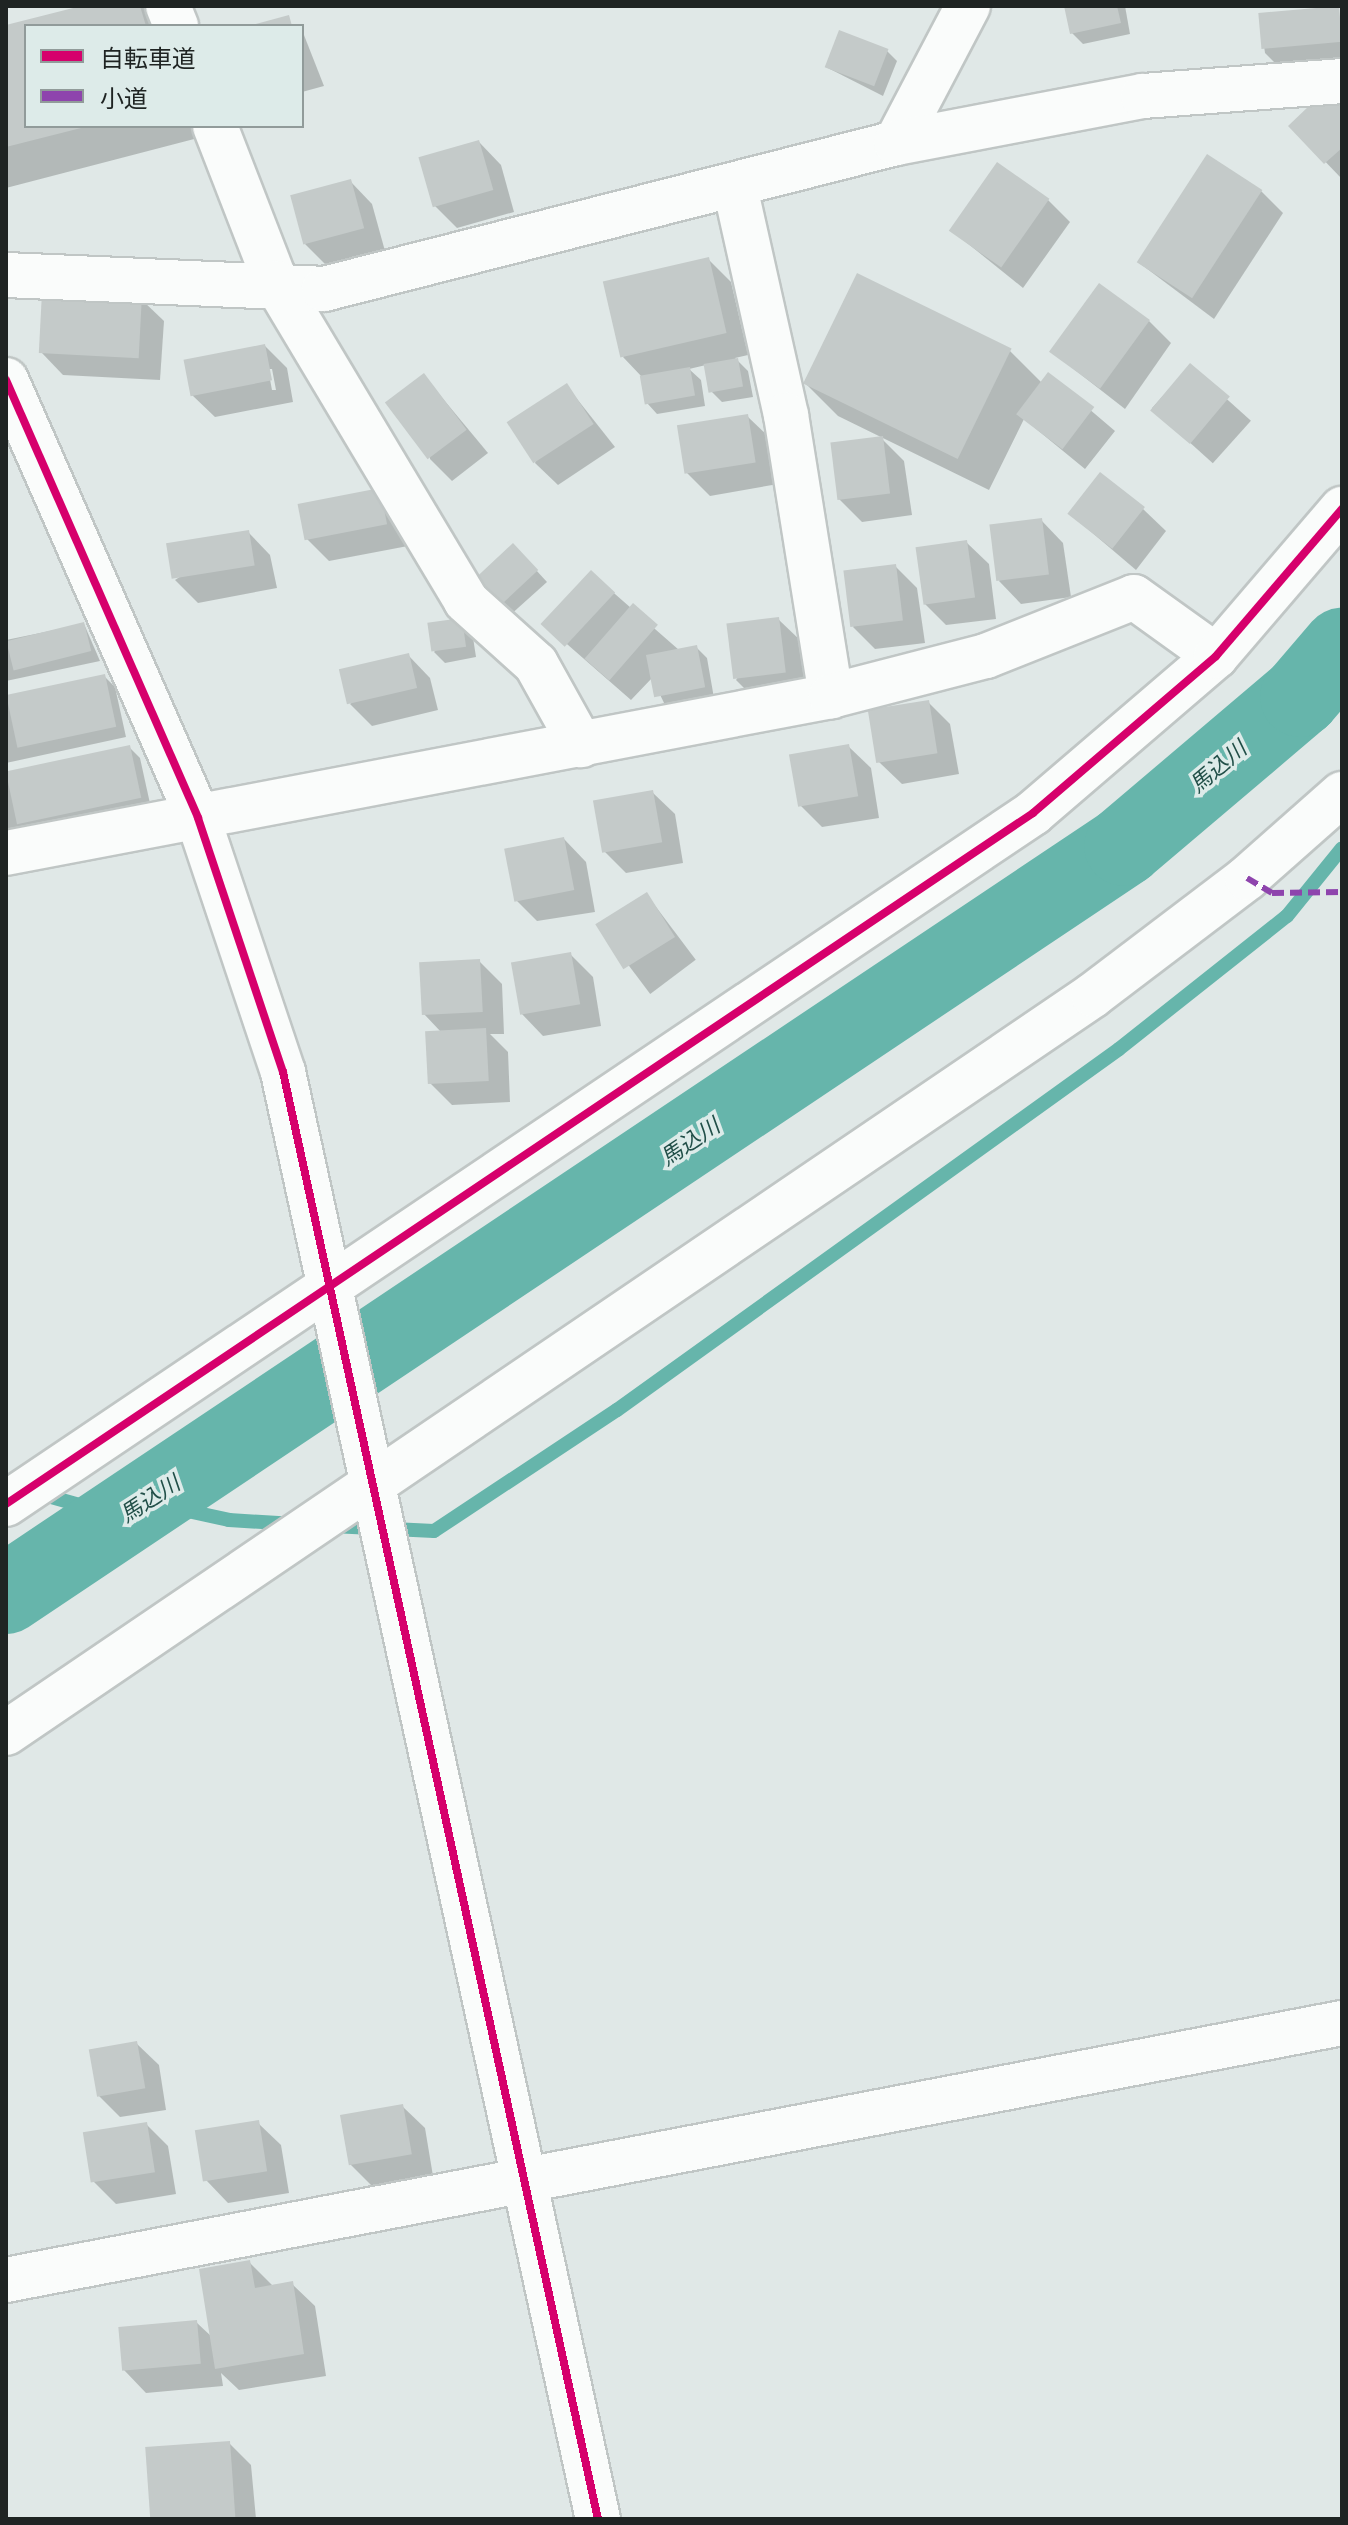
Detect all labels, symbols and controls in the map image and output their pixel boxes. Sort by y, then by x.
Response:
legend [24,24,304,128]
text: 自転車道 [100,44,196,72]
text: 小道 [100,84,148,112]
water label: 馬込川 [1184,736,1252,798]
water label: 馬込川 [655,1113,725,1171]
water label: 馬込川 [115,1470,185,1528]

